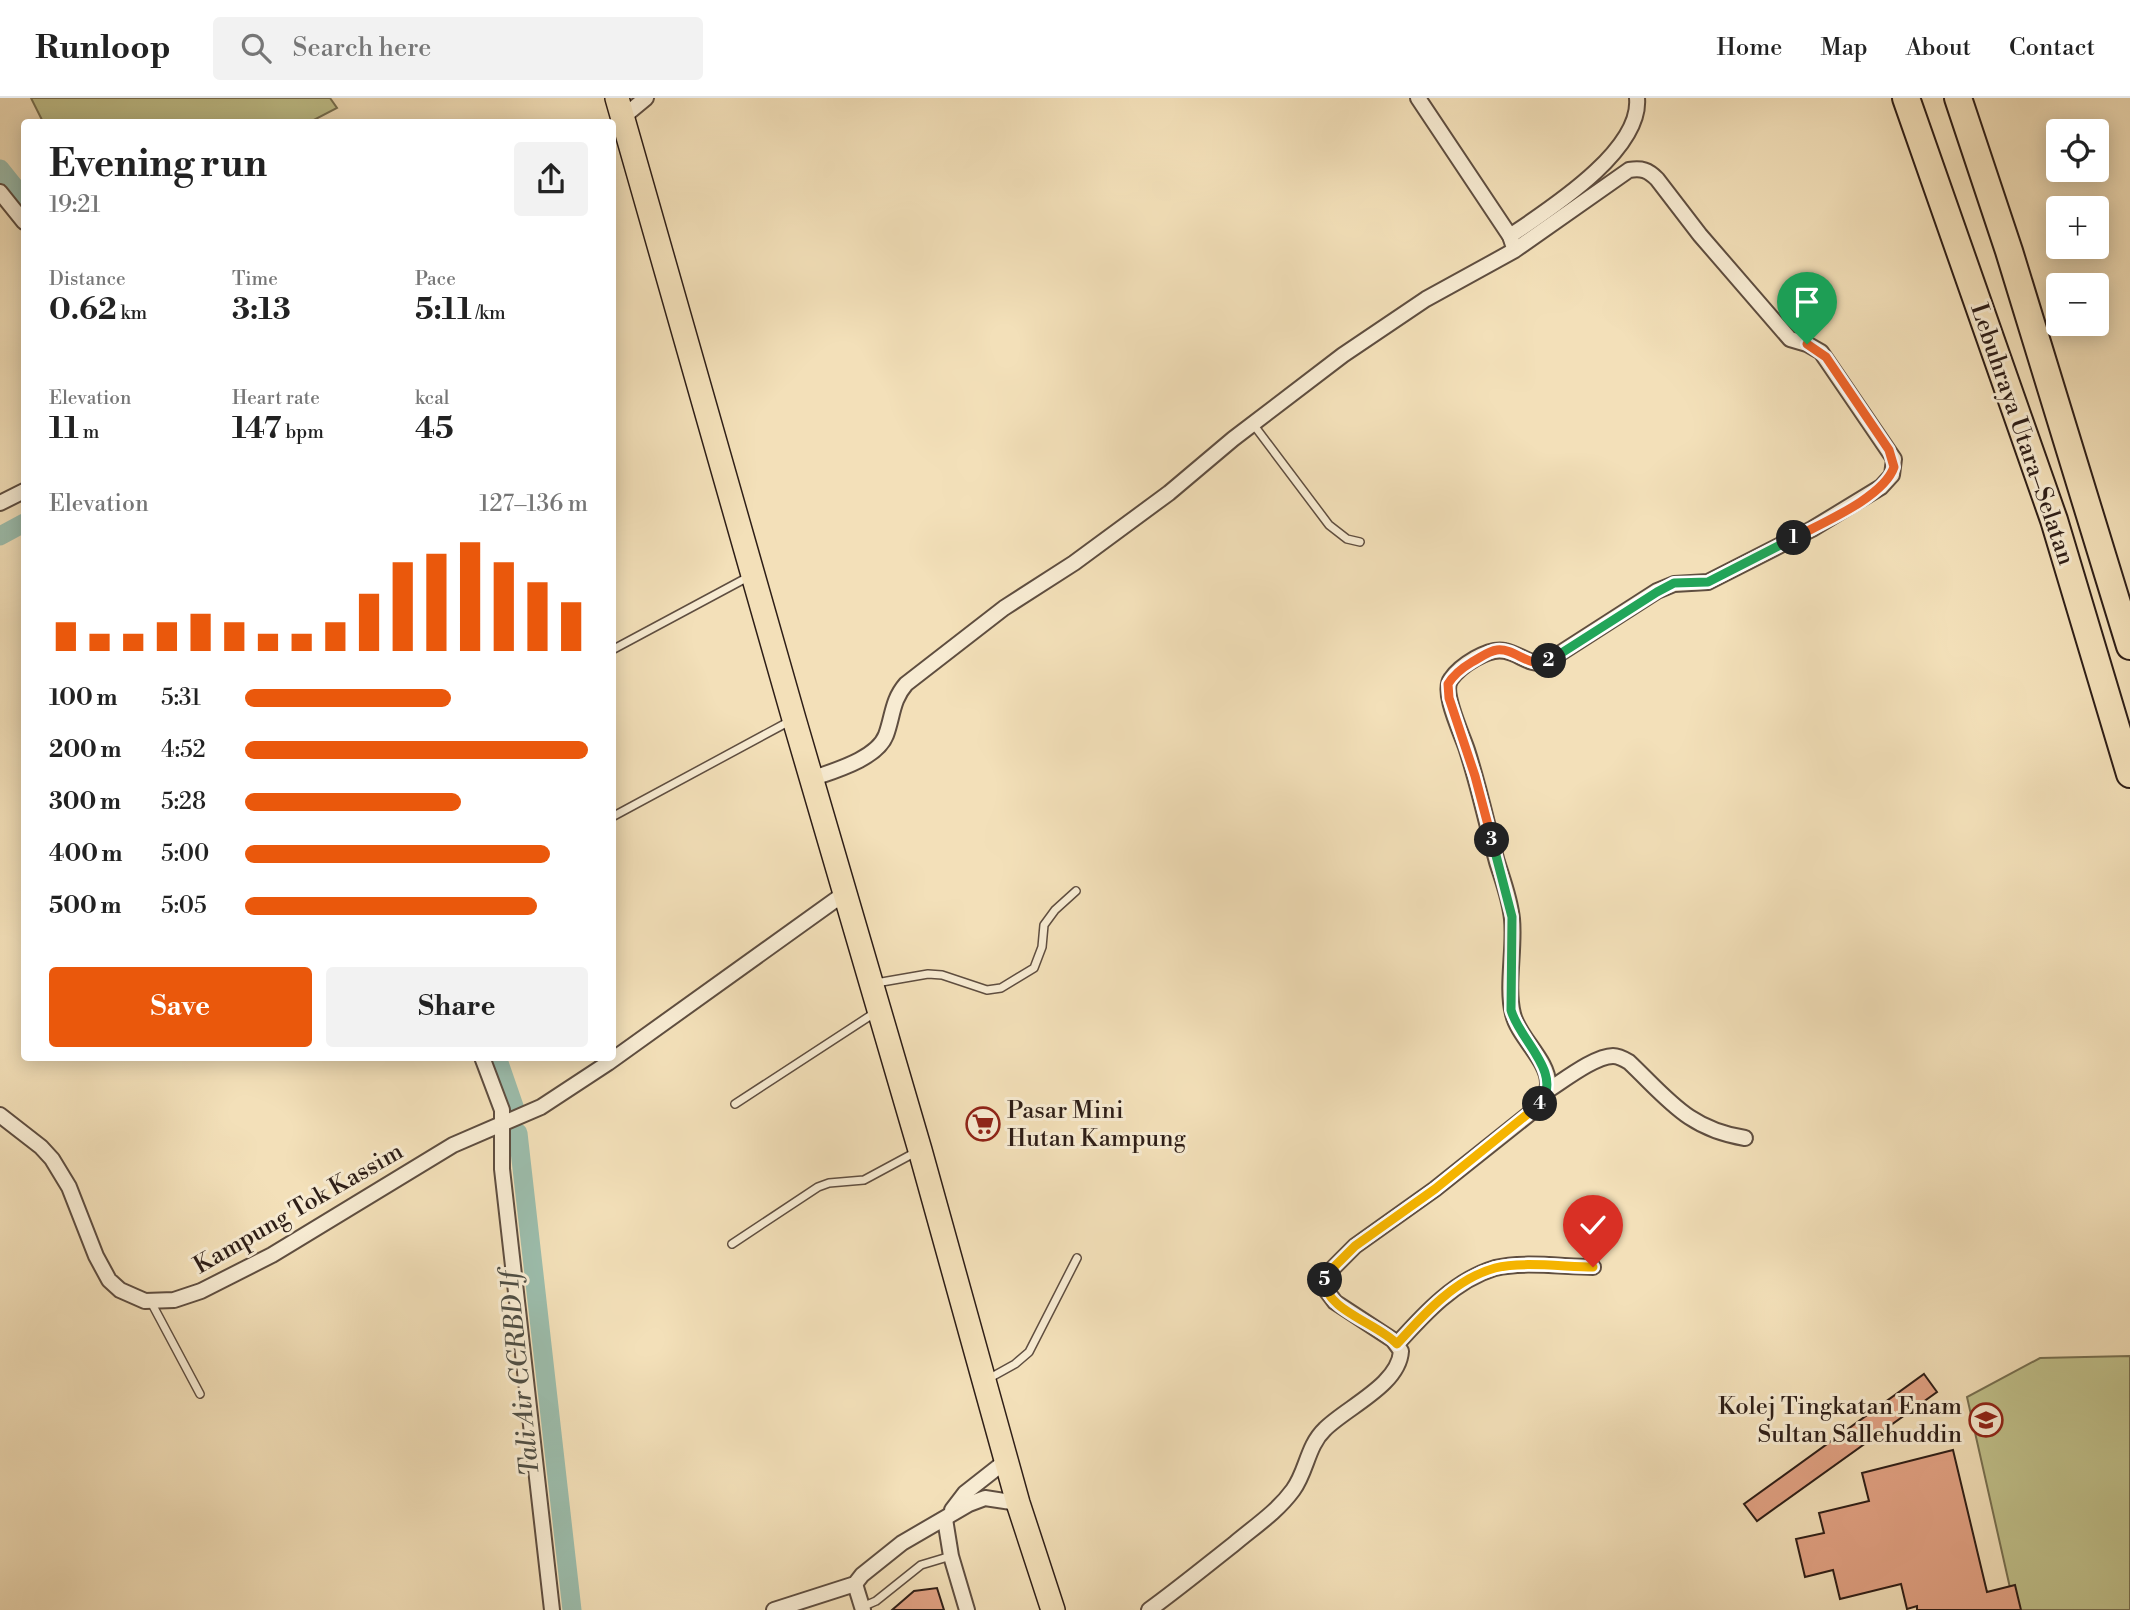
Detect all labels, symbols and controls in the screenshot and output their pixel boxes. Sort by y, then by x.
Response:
search box [213,17,703,80]
text: Runloop [35,28,171,69]
icon: search [237,29,275,67]
text: Search here [293,32,431,64]
text: Home [1717,33,1782,63]
text: Map [1820,33,1868,63]
text: About [1906,33,1971,63]
text: Contact [2009,33,2095,63]
map controls [2046,119,2109,336]
button: locate [2046,119,2109,182]
text: Evening run [49,141,267,188]
button: share [514,142,588,216]
text: 19:21 [49,191,101,219]
button: + [2046,196,2109,259]
text: Distance [49,267,126,291]
text: Time [232,267,278,291]
text: Pace [415,267,456,291]
pin [1777,272,1837,344]
button: − [2046,273,2109,336]
icon: arrive [1788,283,1826,321]
text: 0.62 [49,291,117,329]
text: 3:13 [232,291,291,329]
text: 5:11 [415,291,472,329]
street label: Lebuhraya Utara–Selatan [1963,300,2081,569]
text: km [117,301,147,325]
text: /km [472,301,506,325]
text: Elevation [49,386,131,410]
text: Heart rate [232,386,320,410]
text: kcal [415,386,449,410]
text: 11 [49,410,79,448]
text: 147 [232,410,282,448]
text: 45 [415,410,454,448]
text: m [79,420,99,444]
text: bpm [282,420,324,444]
text: Elevation [49,490,149,518]
text: 127–136 m [479,490,588,518]
pin: 1 [1776,520,1812,556]
text: 1 [1789,525,1798,549]
pin: 2 [1532,644,1566,678]
text: 2 [1543,648,1554,672]
text: 100 m [49,684,117,712]
text: 5:31 [161,684,201,712]
text: 200 m [49,736,121,764]
text: 4:52 [161,736,206,764]
text: 300 m [49,788,121,816]
text: 5:28 [161,788,206,816]
pin: 3 [1474,822,1510,858]
text: 3 [1486,827,1497,851]
text: 400 m [49,840,122,868]
text: 5:00 [161,840,209,868]
text: 500 m [49,892,121,920]
text: 5:05 [161,892,207,920]
button: Save [49,967,312,1047]
button: Share [326,967,588,1047]
pin: 4 [1522,1086,1558,1122]
text: 4 [1533,1091,1546,1115]
place label: Pasar Mini Hutan Kampung [1007,1096,1187,1154]
supermarket icon: Pasar Mini Hutan Kampung [964,1105,1002,1143]
street label: Kampung Tok Kassim [188,1137,409,1281]
pin [1563,1195,1623,1267]
icon: check [1574,1206,1612,1244]
pin: 5 [1308,1262,1342,1298]
water label: Tali Air CCRBD 1f [493,1264,547,1478]
text: 5 [1319,1267,1330,1291]
place label: Kolej Tingkatan Enam Sultan Sallehuddin [1718,1392,1962,1450]
school or university icon: Kolej Tingkatan Enam Sultan Sallehuddin [1967,1401,2005,1439]

